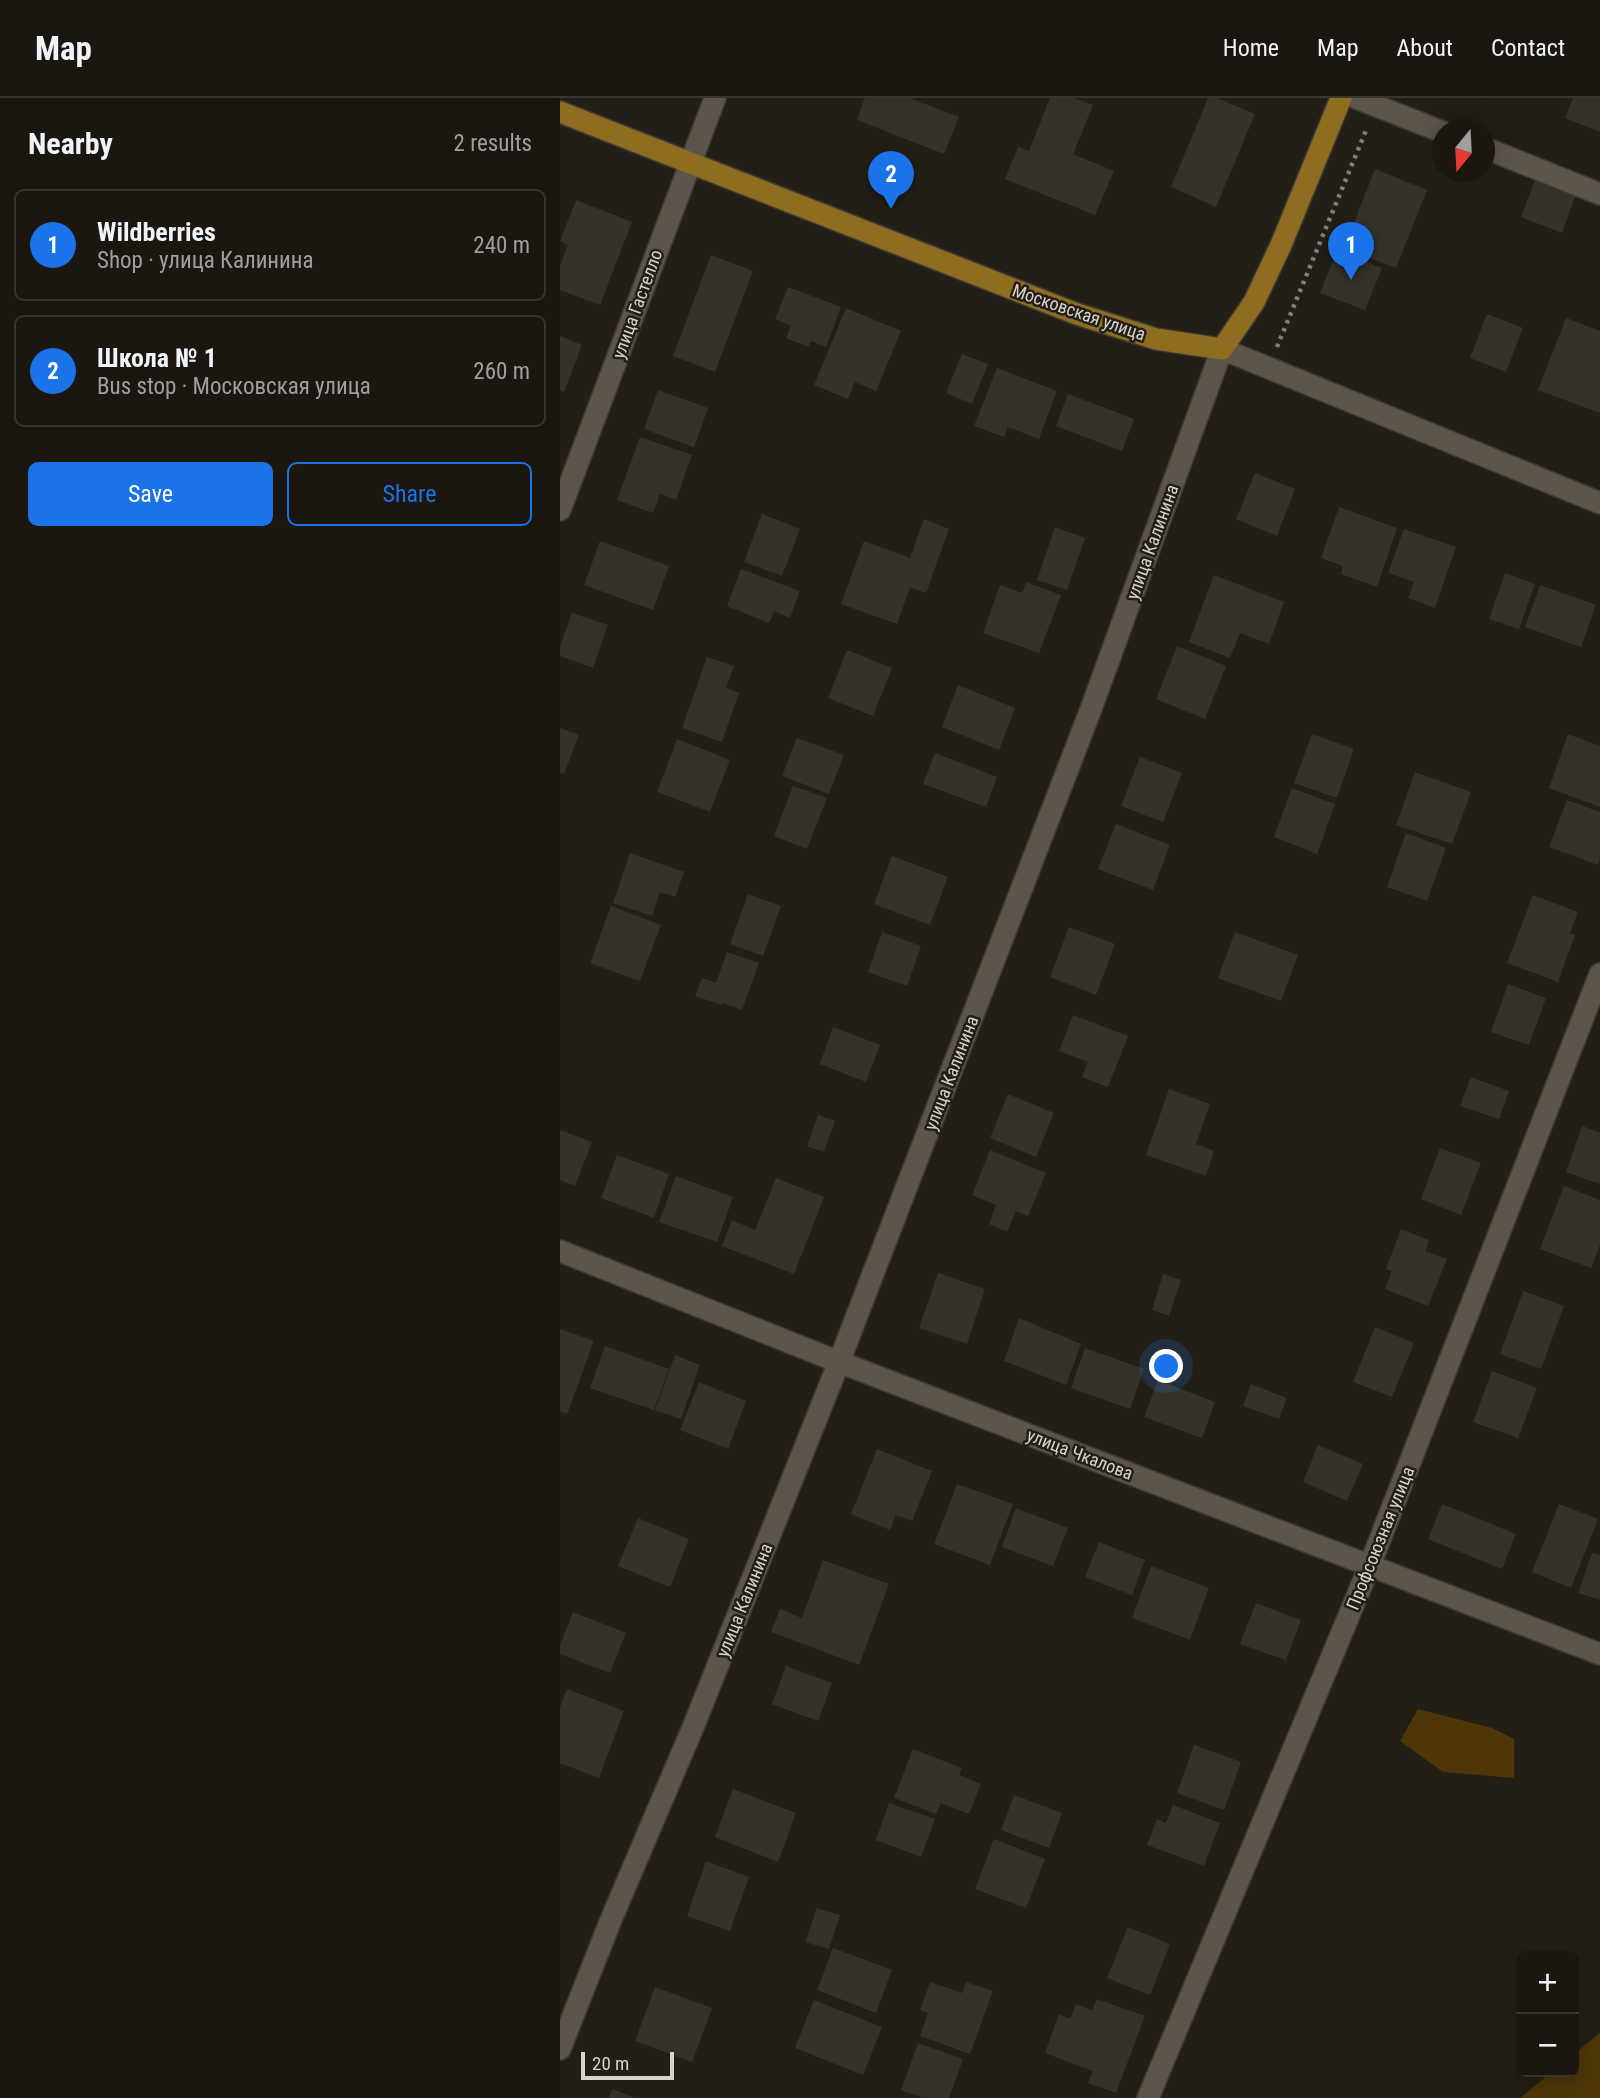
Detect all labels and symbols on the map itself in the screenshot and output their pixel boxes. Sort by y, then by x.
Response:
north arrow [1432,119,1495,182]
pin: 2 [868,151,914,209]
pin: 1 [1328,222,1374,280]
street label: улица Гастелло [608,247,666,361]
street label: Московская улица [1010,279,1148,345]
street label: улица Калинина [1121,482,1183,602]
street label: улица Калинина [920,1013,982,1133]
your location [1149,1349,1183,1383]
street label: улица Чкалова [1024,1424,1136,1484]
street label: Профсоюзная улица [1342,1463,1418,1613]
street label: улица Калинина [712,1540,776,1660]
scale bar [581,2049,674,2081]

